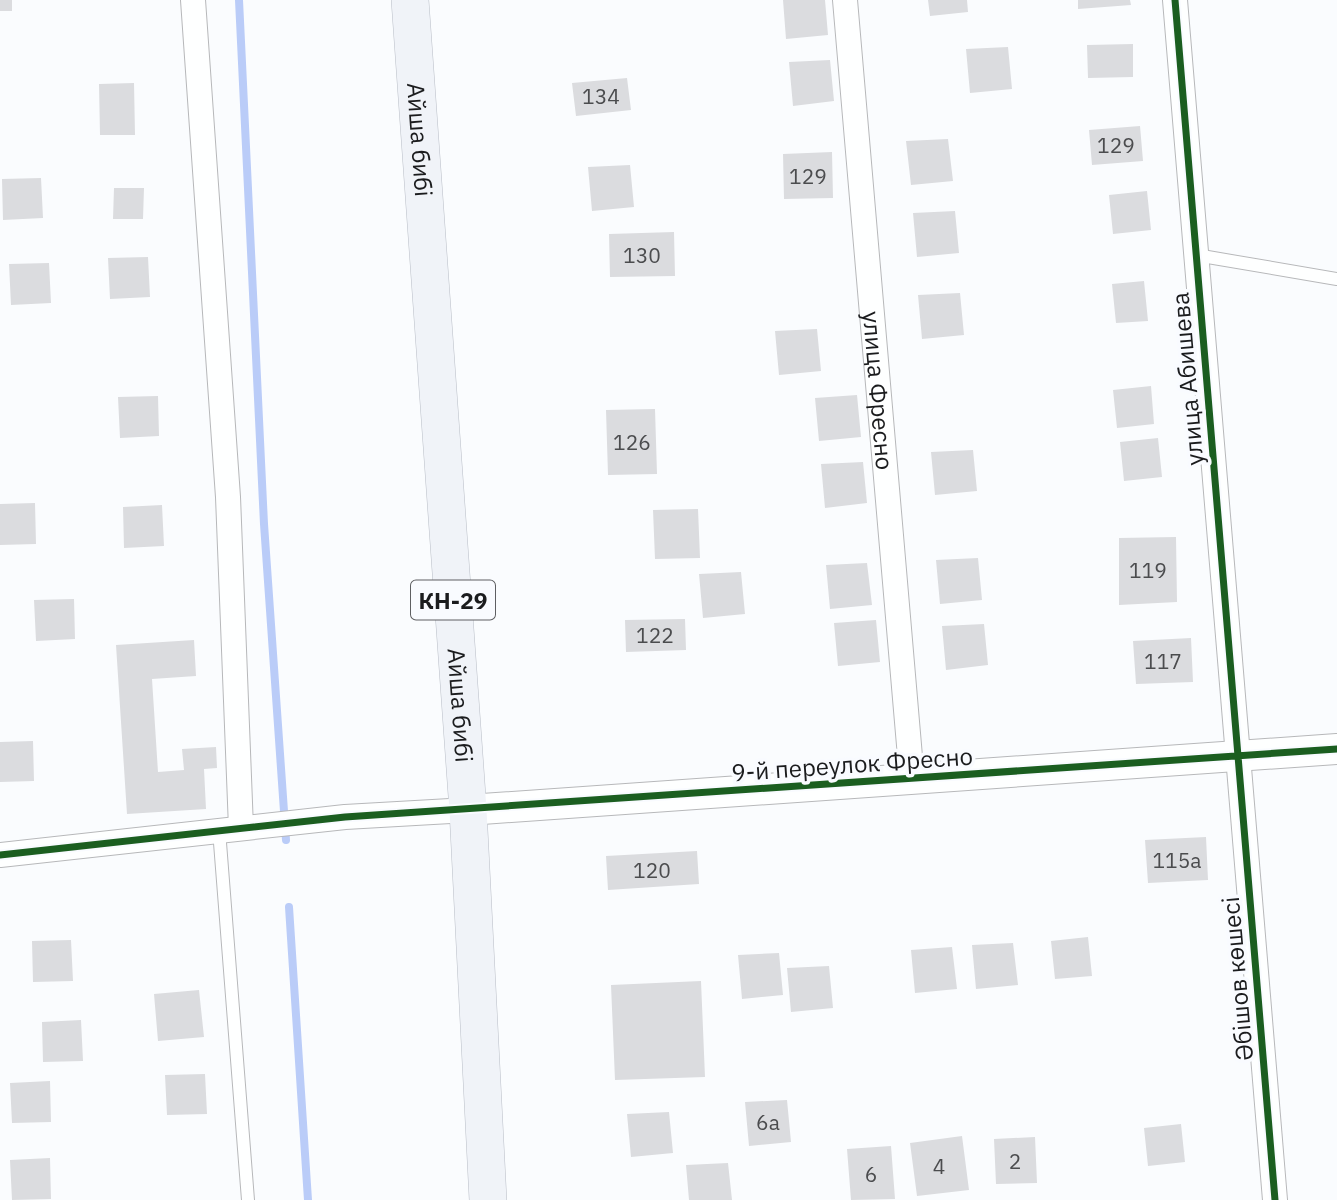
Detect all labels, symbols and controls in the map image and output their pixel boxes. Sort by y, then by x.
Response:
street label: Айша бибі [400,81,440,198]
house number: 134 [582,82,620,110]
house number: 129 [1097,131,1135,159]
house number: 129 [789,162,827,190]
house number: 130 [623,241,661,269]
street label: улица Абишева [1163,291,1211,467]
street label: улица Фресно [856,310,901,471]
house number: 126 [613,428,651,456]
house number: 119 [1129,556,1167,584]
road number: КН-29 [411,580,495,620]
house number: 122 [636,621,674,649]
street label: Айша бибі [440,647,481,763]
house number: 117 [1144,647,1182,675]
street label: 9-й переулок Фресно [730,740,974,788]
house number: 115а [1152,846,1202,874]
house number: 120 [633,856,671,884]
street label: Әбішов көшесі [1214,895,1260,1063]
house number: 6а [756,1108,780,1136]
house number: 2 [1009,1147,1021,1175]
house number: 4 [933,1152,945,1180]
house number: 6 [865,1160,877,1188]

